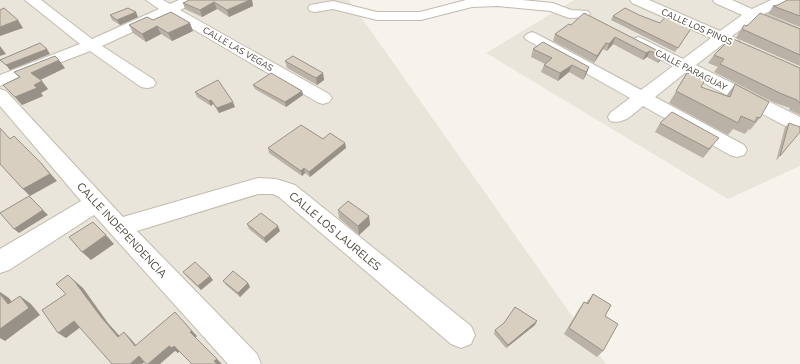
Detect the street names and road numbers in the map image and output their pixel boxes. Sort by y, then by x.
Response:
street label: CALLE LOS PINOS [660,6,735,47]
street label: CALLE LAS VEGAS [201,24,276,73]
street label: CALLE PARAGUAY [653,47,729,93]
street label: CALLE INDEPENDENCIA [74,179,170,281]
street label: CALLE LOS LAURELES [286,188,384,274]

